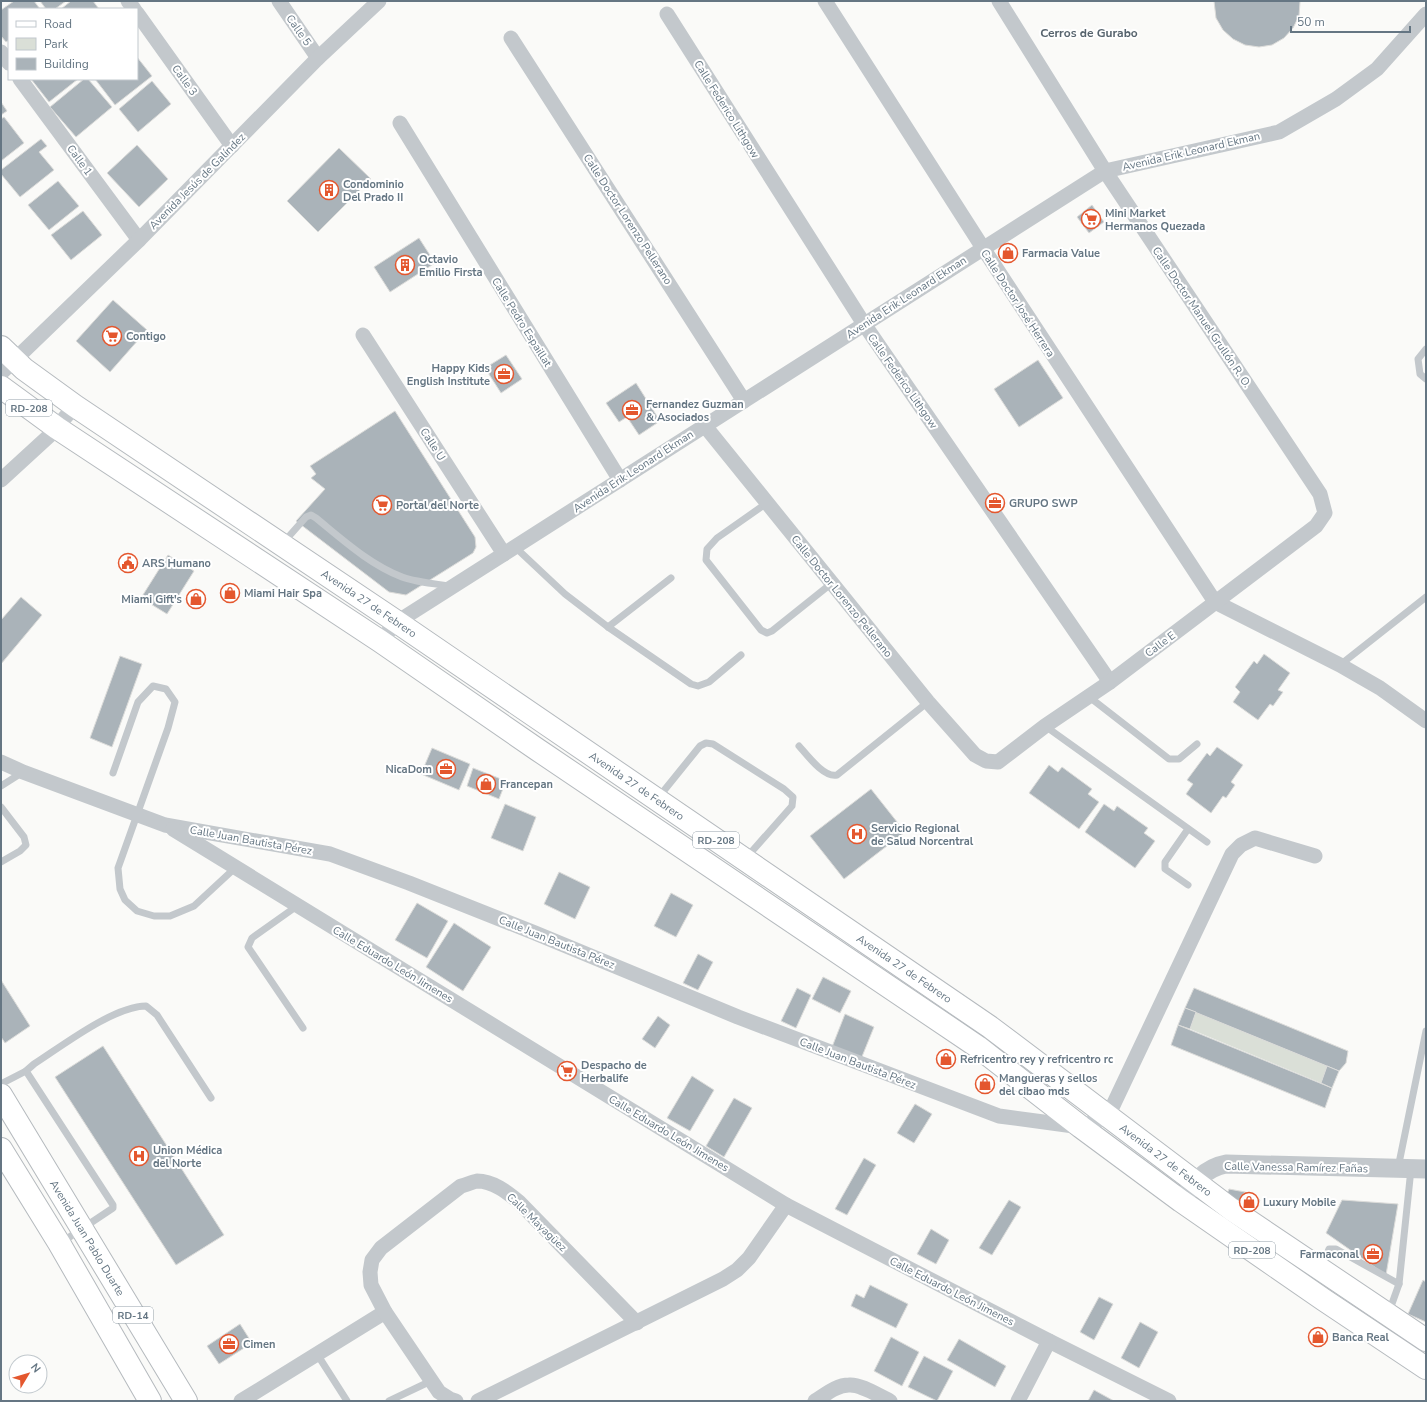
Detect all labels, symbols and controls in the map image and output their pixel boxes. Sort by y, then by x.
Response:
legend [8,8,138,80]
scale bar [1291,8,1410,34]
street label: Calle 5 [282,12,315,49]
text: 50 m [1297,14,1325,30]
text: Road [44,16,72,32]
district label: Cerros de Gurabo [1040,25,1138,41]
text: Park [44,36,69,52]
text: Building [44,56,89,72]
street label: Calle Federico Lithgow [690,57,763,161]
street label: Calle 3 [168,62,201,99]
street label: Avenida Erik Leonard Ekman [1121,128,1261,175]
street label: Avenida Jesús de Galíndez [146,130,249,233]
street label: Calle 1 [63,142,96,179]
street label: Calle Doctor Lorenzo Pellerano [580,151,676,288]
place label: Condominio Del Prado II [343,177,404,205]
building icon: Condominio Del Prado II [318,179,340,201]
place label: Mini Market Hermanos Quezada [1105,206,1205,234]
supermarket icon: Mini Market Hermanos Quezada [1080,208,1102,230]
shop icon: Farmacia Value [997,242,1019,264]
street label: Calle Doctor Manuel Grullón R. O. [1149,244,1254,391]
place label: Farmacia Value [1022,246,1100,261]
street label: Calle Doctor José Herrera [977,247,1058,360]
place label: Octavio Emilio Firsta [419,252,482,280]
street label: Avenida Erik Leonard Ekman [843,253,969,342]
building icon: Octavio Emilio Firsta [394,254,416,276]
street label: Calle Pedro Espaillat [488,275,555,370]
supermarket icon: Contigo [101,325,123,347]
place label: Contigo [126,329,166,344]
street label: Calle Federico Lithgow [864,331,941,432]
place label: Happy Kids English Institute [407,361,490,389]
office icon: Happy Kids English Institute [493,363,515,385]
place label: Fernandez Guzman & Asociados [646,397,744,425]
office icon: Fernandez Guzman & Asociados [621,399,643,421]
road number: RD-208 [6,400,52,416]
street label: Calle U [416,425,449,464]
street label: Avenida Erik Leonard Ekman [570,427,696,516]
office icon: GRUPO SWP [984,492,1006,514]
supermarket icon: Portal del Norte [371,494,393,516]
place label: GRUPO SWP [1009,496,1078,511]
place label: Portal del Norte [396,498,479,513]
street label: Calle Doctor Lorenzo Pellerano [788,532,896,661]
public building icon: ARS Humano [117,552,139,574]
place label: ARS Humano [142,556,211,571]
street label: Avenida 27 de Febrero [318,566,420,641]
shop icon: Miami Hair Spa [219,582,241,604]
place label: Miami Hair Spa [244,586,322,601]
shop icon: Miami Gift's [185,588,207,610]
place label: Miami Gift's [121,592,182,607]
street label: Calle E [1142,628,1179,661]
street label: Avenida 27 de Febrero [586,748,687,824]
office icon: NicaDom [435,758,457,780]
place label: NicaDom [385,762,432,777]
shop icon: Francepan [475,773,497,795]
place label: Francepan [500,777,553,792]
place label: Servicio Regional de Salud Norcentral [871,821,974,849]
street label: Calle Juan Bautista Pérez [189,822,313,859]
hospital icon: Servicio Regional de Salud Norcentral [846,823,868,845]
road number: RD-208 [693,832,739,848]
street label: Calle Juan Bautista Pérez [497,912,617,973]
street label: Calle Eduardo León Jimenes [330,922,456,1006]
street label: Avenida 27 de Febrero [854,931,955,1007]
street label: Calle Juan Bautista Pérez [797,1034,918,1093]
shop icon: Refricentro rey y refricentro rc [935,1048,957,1070]
place label: Refricentro rey y refricentro rc [960,1052,1114,1067]
place label: Despacho de Herbalife [581,1058,647,1086]
supermarket icon: Despacho de Herbalife [556,1060,578,1082]
place label: Mangueras y sellos del cibao mds [999,1071,1097,1099]
shop icon: Mangueras y sellos del cibao mds [974,1073,996,1095]
street label: Calle Eduardo León Jimenes [606,1091,732,1175]
street label: Avenida 27 de Febrero [1116,1120,1215,1200]
place label: Union Médica del Norte [153,1143,222,1171]
hospital icon: Union Médica del Norte [128,1145,150,1167]
street label: Calle Vanessa Ramírez Fañas [1224,1159,1368,1176]
street label: Avenida Juan Pablo Duarte [46,1177,128,1299]
street label: Calle Mayagüez [503,1190,570,1255]
shop icon: Luxury Mobile [1238,1191,1260,1213]
place label: Luxury Mobile [1263,1195,1336,1210]
road number: RD-208 [1229,1242,1275,1258]
office icon: Farmaconal [1362,1243,1384,1265]
place label: Farmaconal [1300,1247,1359,1262]
street label: Calle Eduardo León Jimenes [887,1253,1017,1329]
road number: RD-14 [113,1307,153,1323]
shop icon: Banca Real [1307,1326,1329,1348]
place label: Banca Real [1332,1330,1390,1345]
office icon: Cimen [218,1333,240,1355]
place label: Cimen [243,1337,275,1352]
north arrow [8,1354,48,1394]
text: N [27,1360,44,1376]

